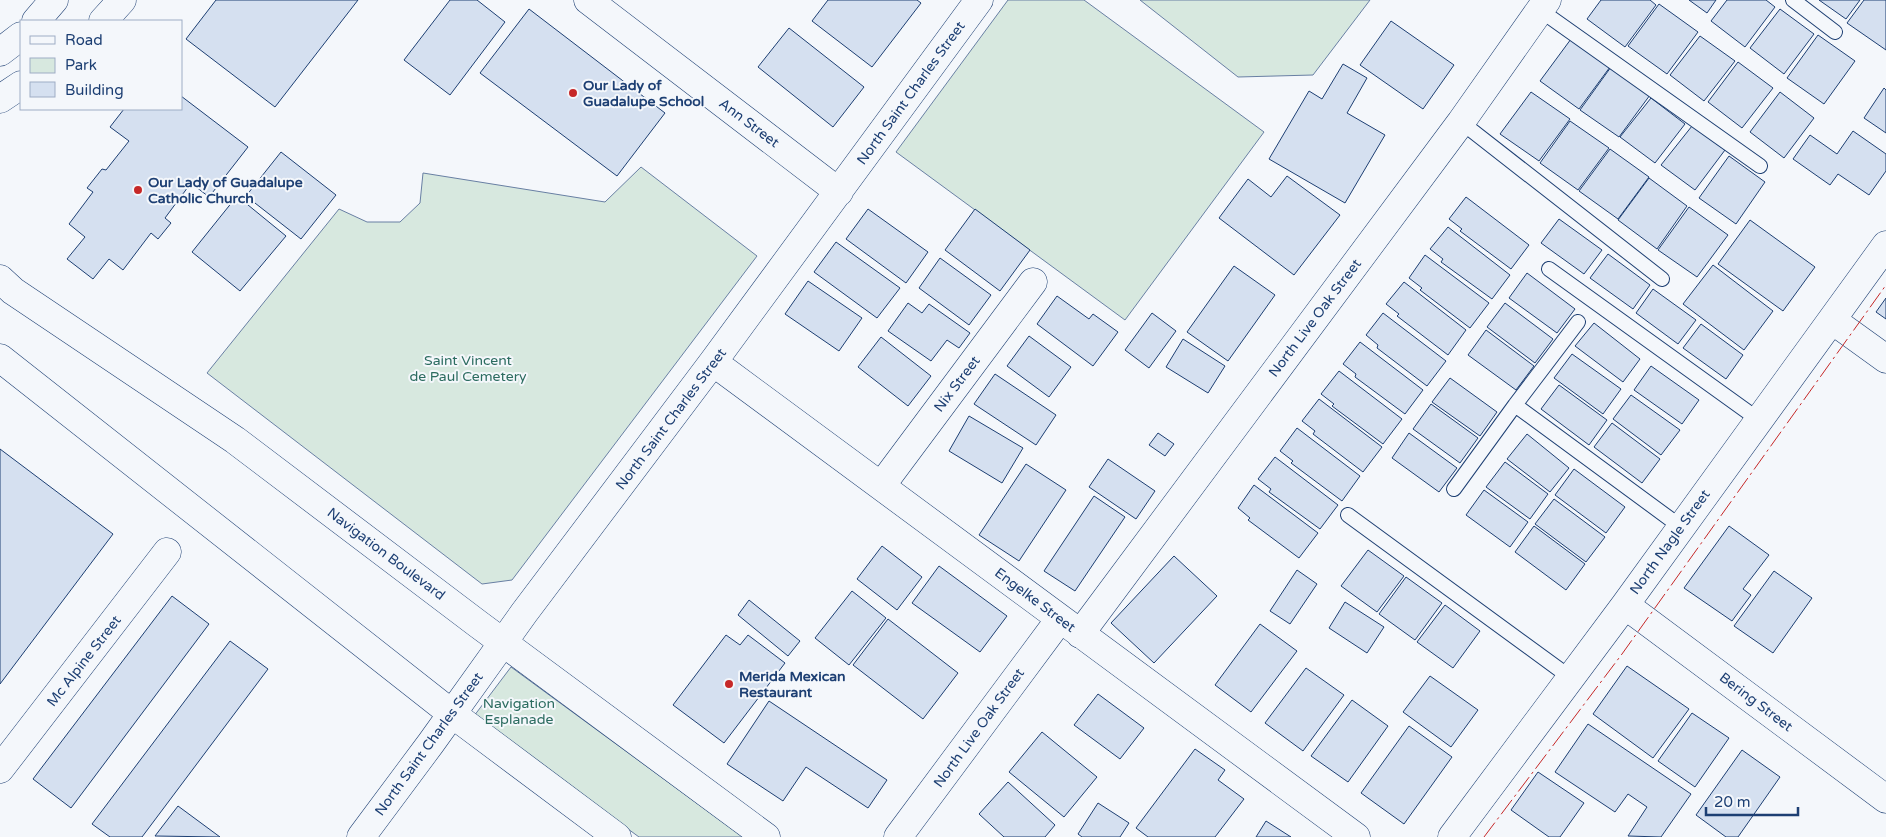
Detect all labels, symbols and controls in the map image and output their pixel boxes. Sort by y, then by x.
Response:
street label: North Saint Charles Street [853,17,969,168]
legend [20,20,182,110]
text: Road [65,31,103,49]
text: Park [65,56,97,74]
place label: Our Lady of Guadalupe School [583,77,704,110]
text: Building [65,81,124,99]
marker: Our Lady of Guadalupe School [567,87,579,99]
street label: Ann Street [716,95,783,152]
place label: Our Lady of Guadalupe Catholic Church [148,174,303,207]
marker: Our Lady of Guadalupe Catholic Church [132,184,144,196]
street label: North Live Oak Street [1265,255,1365,380]
street label: North Saint Charles Street [612,344,730,493]
park label: Saint Vincent de Paul Cemetery [409,352,527,385]
street label: Nix Street [930,352,984,415]
street label: North Nagle Street [1626,486,1714,598]
street label: Navigation Boulevard [324,504,448,604]
street label: Engelke Street [991,564,1079,636]
street label: Mc Alpine Street [43,612,125,710]
street label: North Live Oak Street [930,665,1028,791]
street label: North Saint Charles Street [371,668,487,819]
place label: Merida Mexican Restaurant [739,668,846,701]
street label: Bering Street [1716,669,1797,735]
marker: Merida Mexican Restaurant [723,678,735,690]
park label: Navigation Esplanade [483,695,555,728]
scale bar [1706,784,1798,816]
text: 20 m [1714,793,1751,811]

